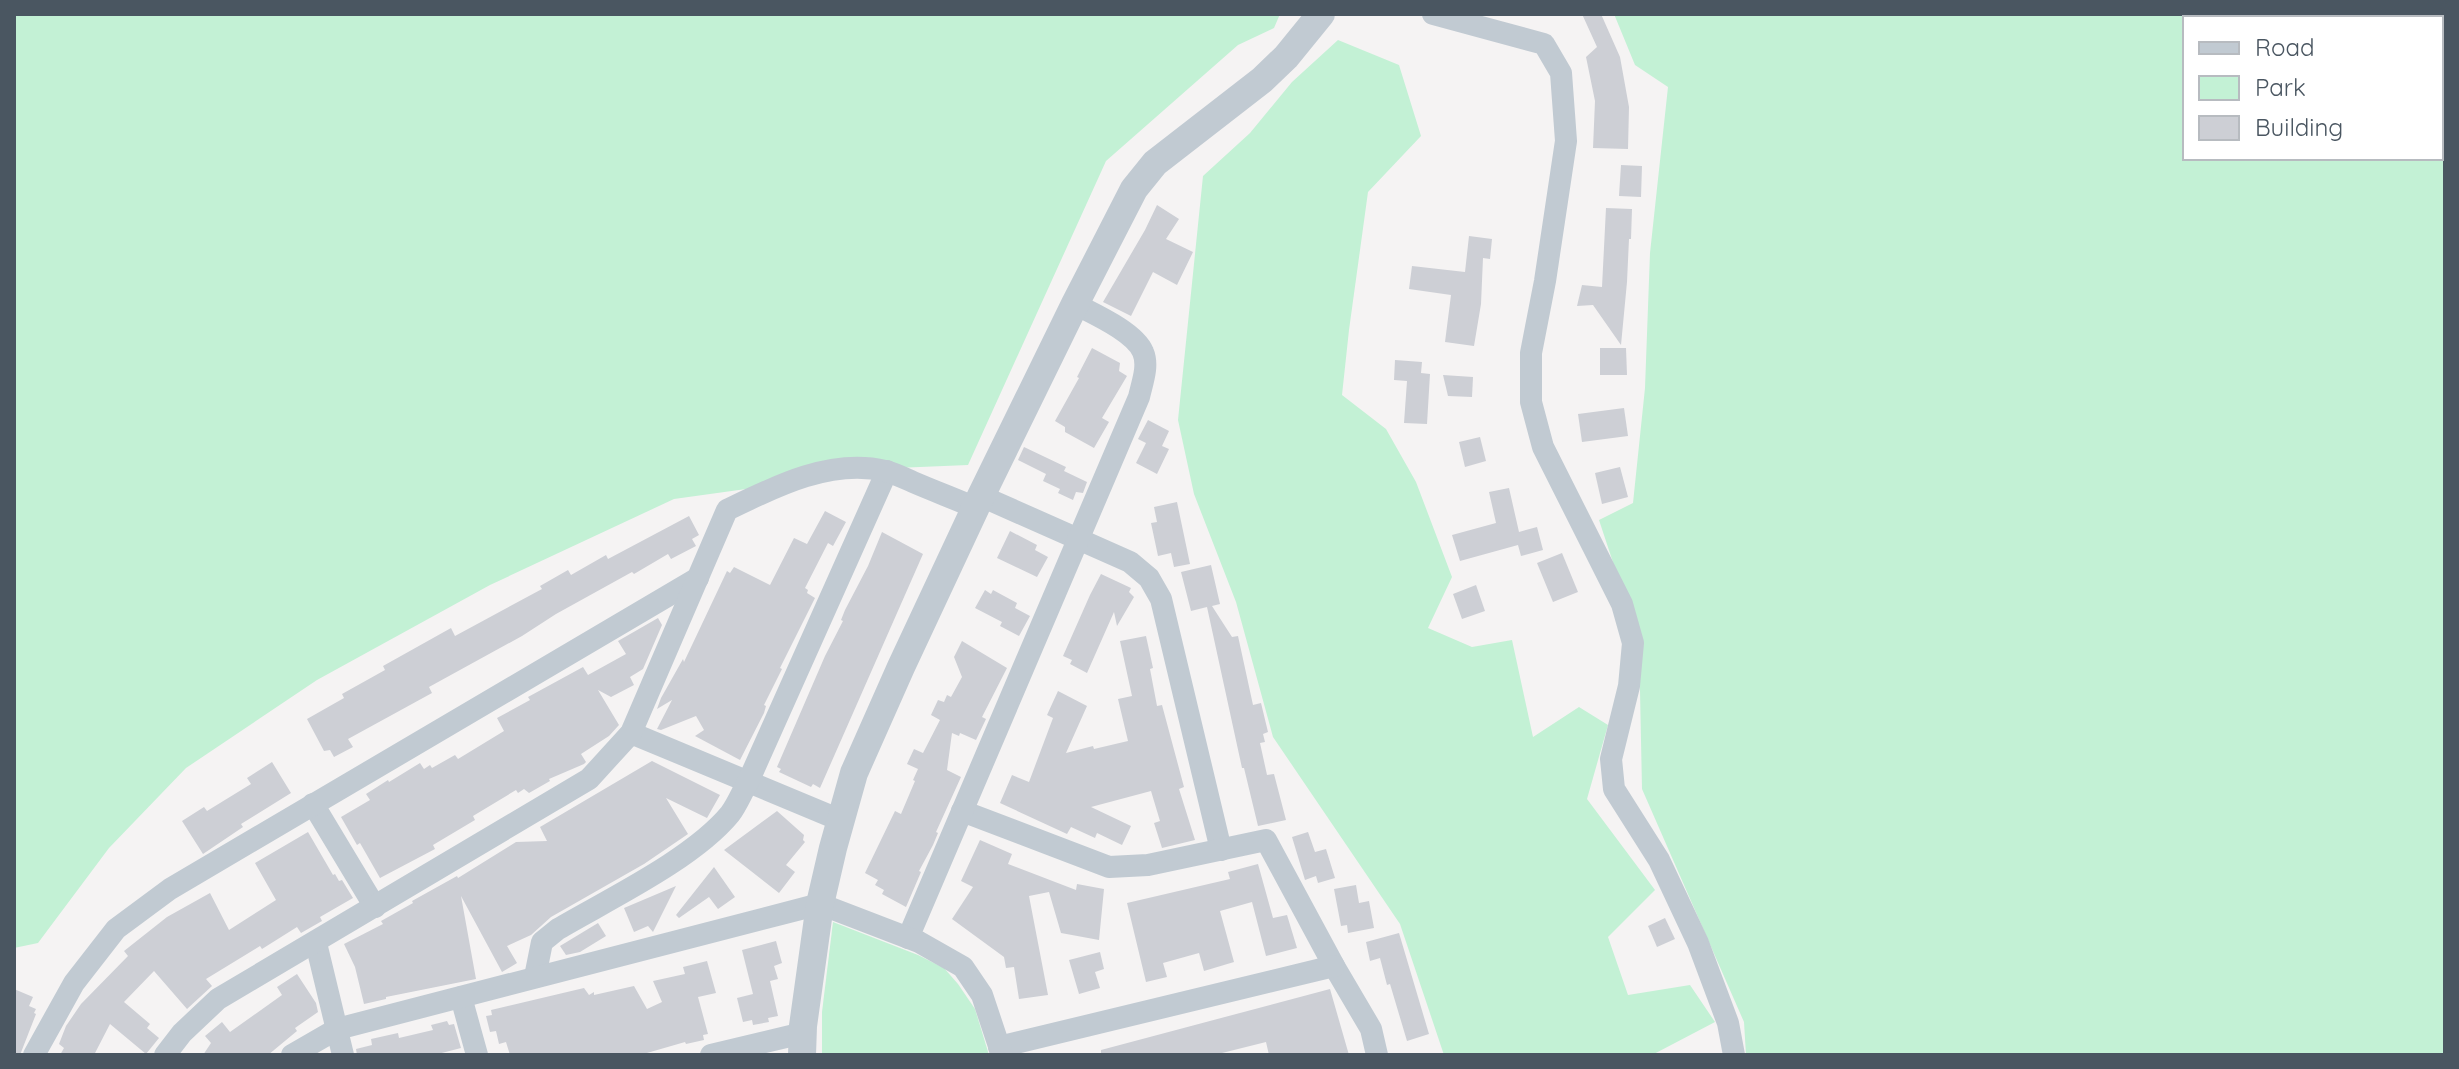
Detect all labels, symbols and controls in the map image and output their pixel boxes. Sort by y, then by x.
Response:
legend [2183,16,2443,160]
text: Road [2255,32,2315,62]
text: Park [2255,72,2306,102]
text: Building [2255,112,2343,142]

